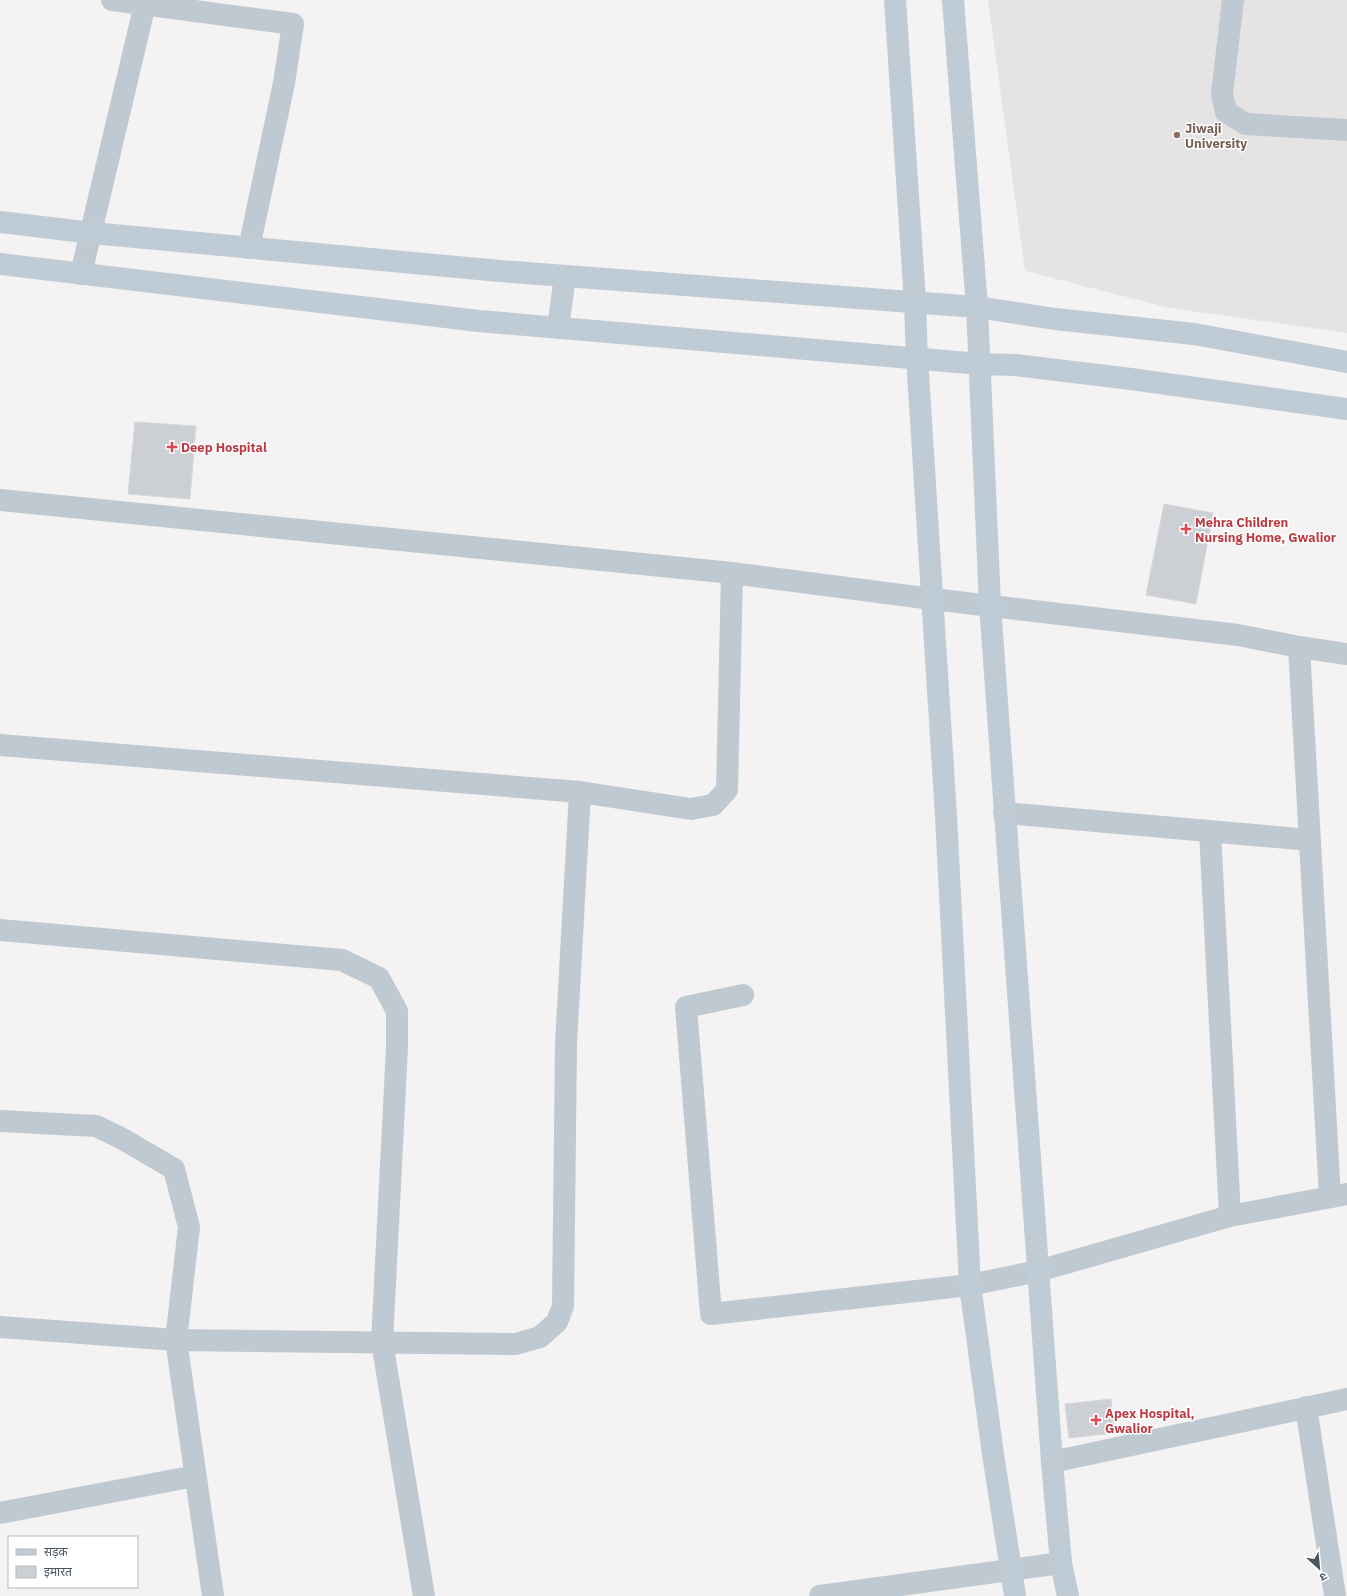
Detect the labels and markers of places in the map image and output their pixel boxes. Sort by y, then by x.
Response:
place label: Jiwaji University [1185,120,1247,152]
marker: Jiwaji University [1172,130,1182,140]
place label: Deep Hospital [181,439,267,456]
marker: Deep Hospital [166,441,178,453]
place label: Mehra Children Nursing Home, Gwalior [1195,514,1336,546]
marker: Mehra Children Nursing Home, Gwalior [1180,523,1192,535]
place label: Apex Hospital, Gwalior [1105,1405,1195,1437]
marker: Apex Hospital, Gwalior [1090,1414,1102,1426]

